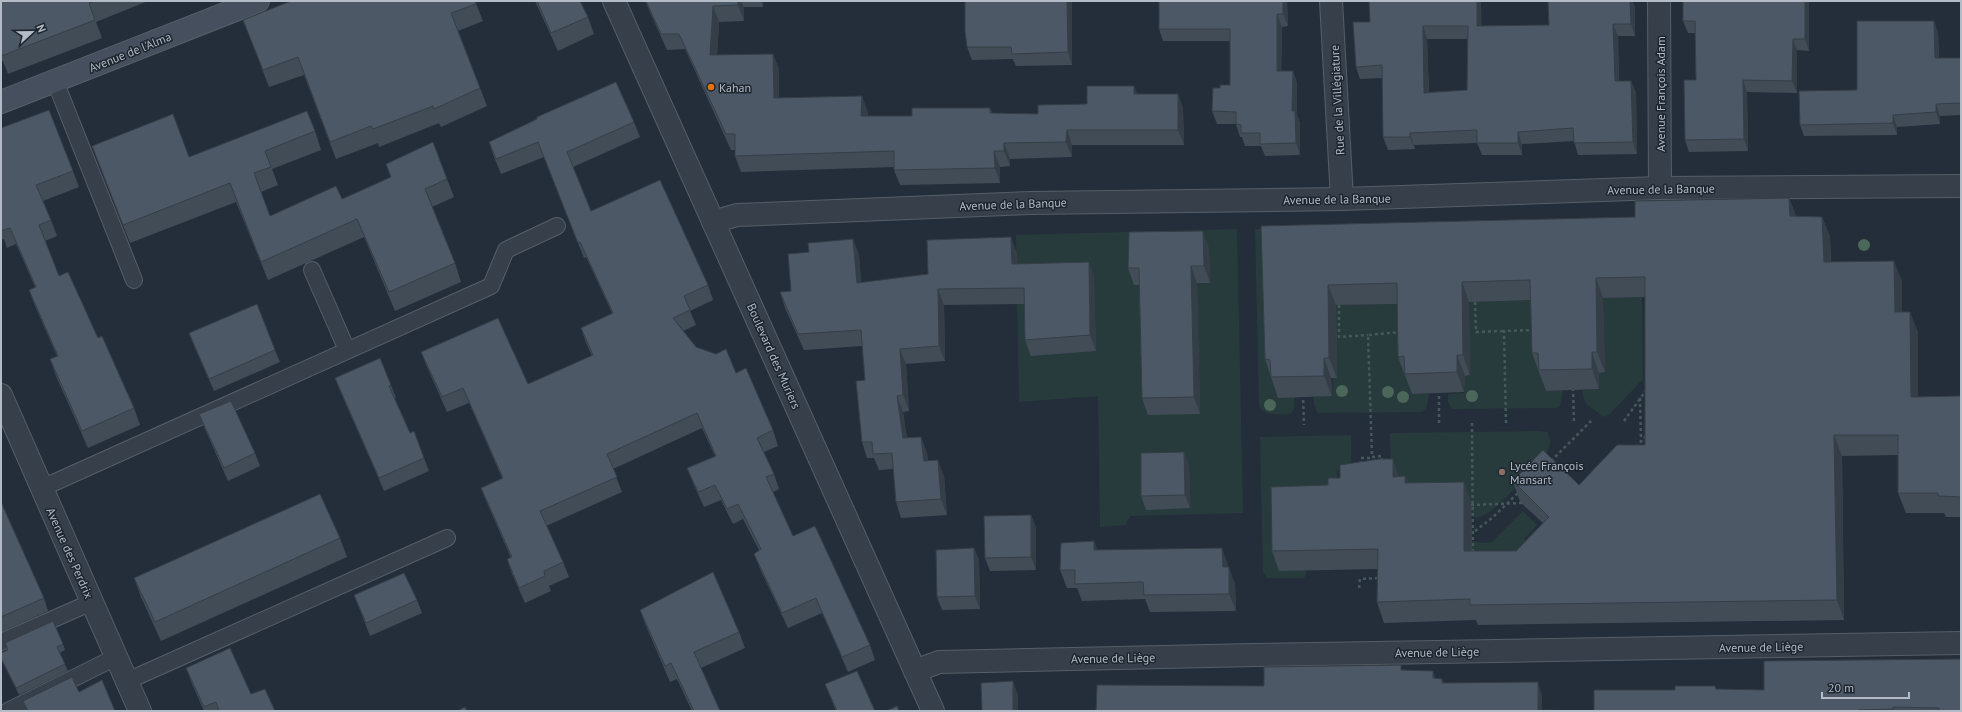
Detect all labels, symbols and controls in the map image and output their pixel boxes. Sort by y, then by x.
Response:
north arrow [12,12,52,52]
text: N [33,22,49,34]
street label: Avenue de l'Alma [87,29,173,75]
street label: Avenue François Adam [1653,36,1668,152]
street label: Rue de la Villégiature [1327,45,1347,155]
place label: Kahan [719,80,751,95]
marker: Kahan [706,82,716,92]
street label: Avenue de la Banque [1607,181,1715,197]
street label: Avenue de la Banque [1283,191,1391,207]
street label: Avenue de la Banque [959,195,1067,213]
street label: Boulevard des Muriers [744,301,804,411]
place label: Lycée François Mansart [1510,458,1584,487]
marker: Lycée François Mansart [1497,467,1507,477]
street label: Avenue des Perdrix [43,505,97,601]
street label: Avenue de Liège [1719,639,1803,655]
street label: Avenue de Liège [1395,644,1479,660]
street label: Avenue de Liège [1071,650,1155,666]
scale bar [1822,674,1909,700]
text: 20 m [1828,680,1854,695]

